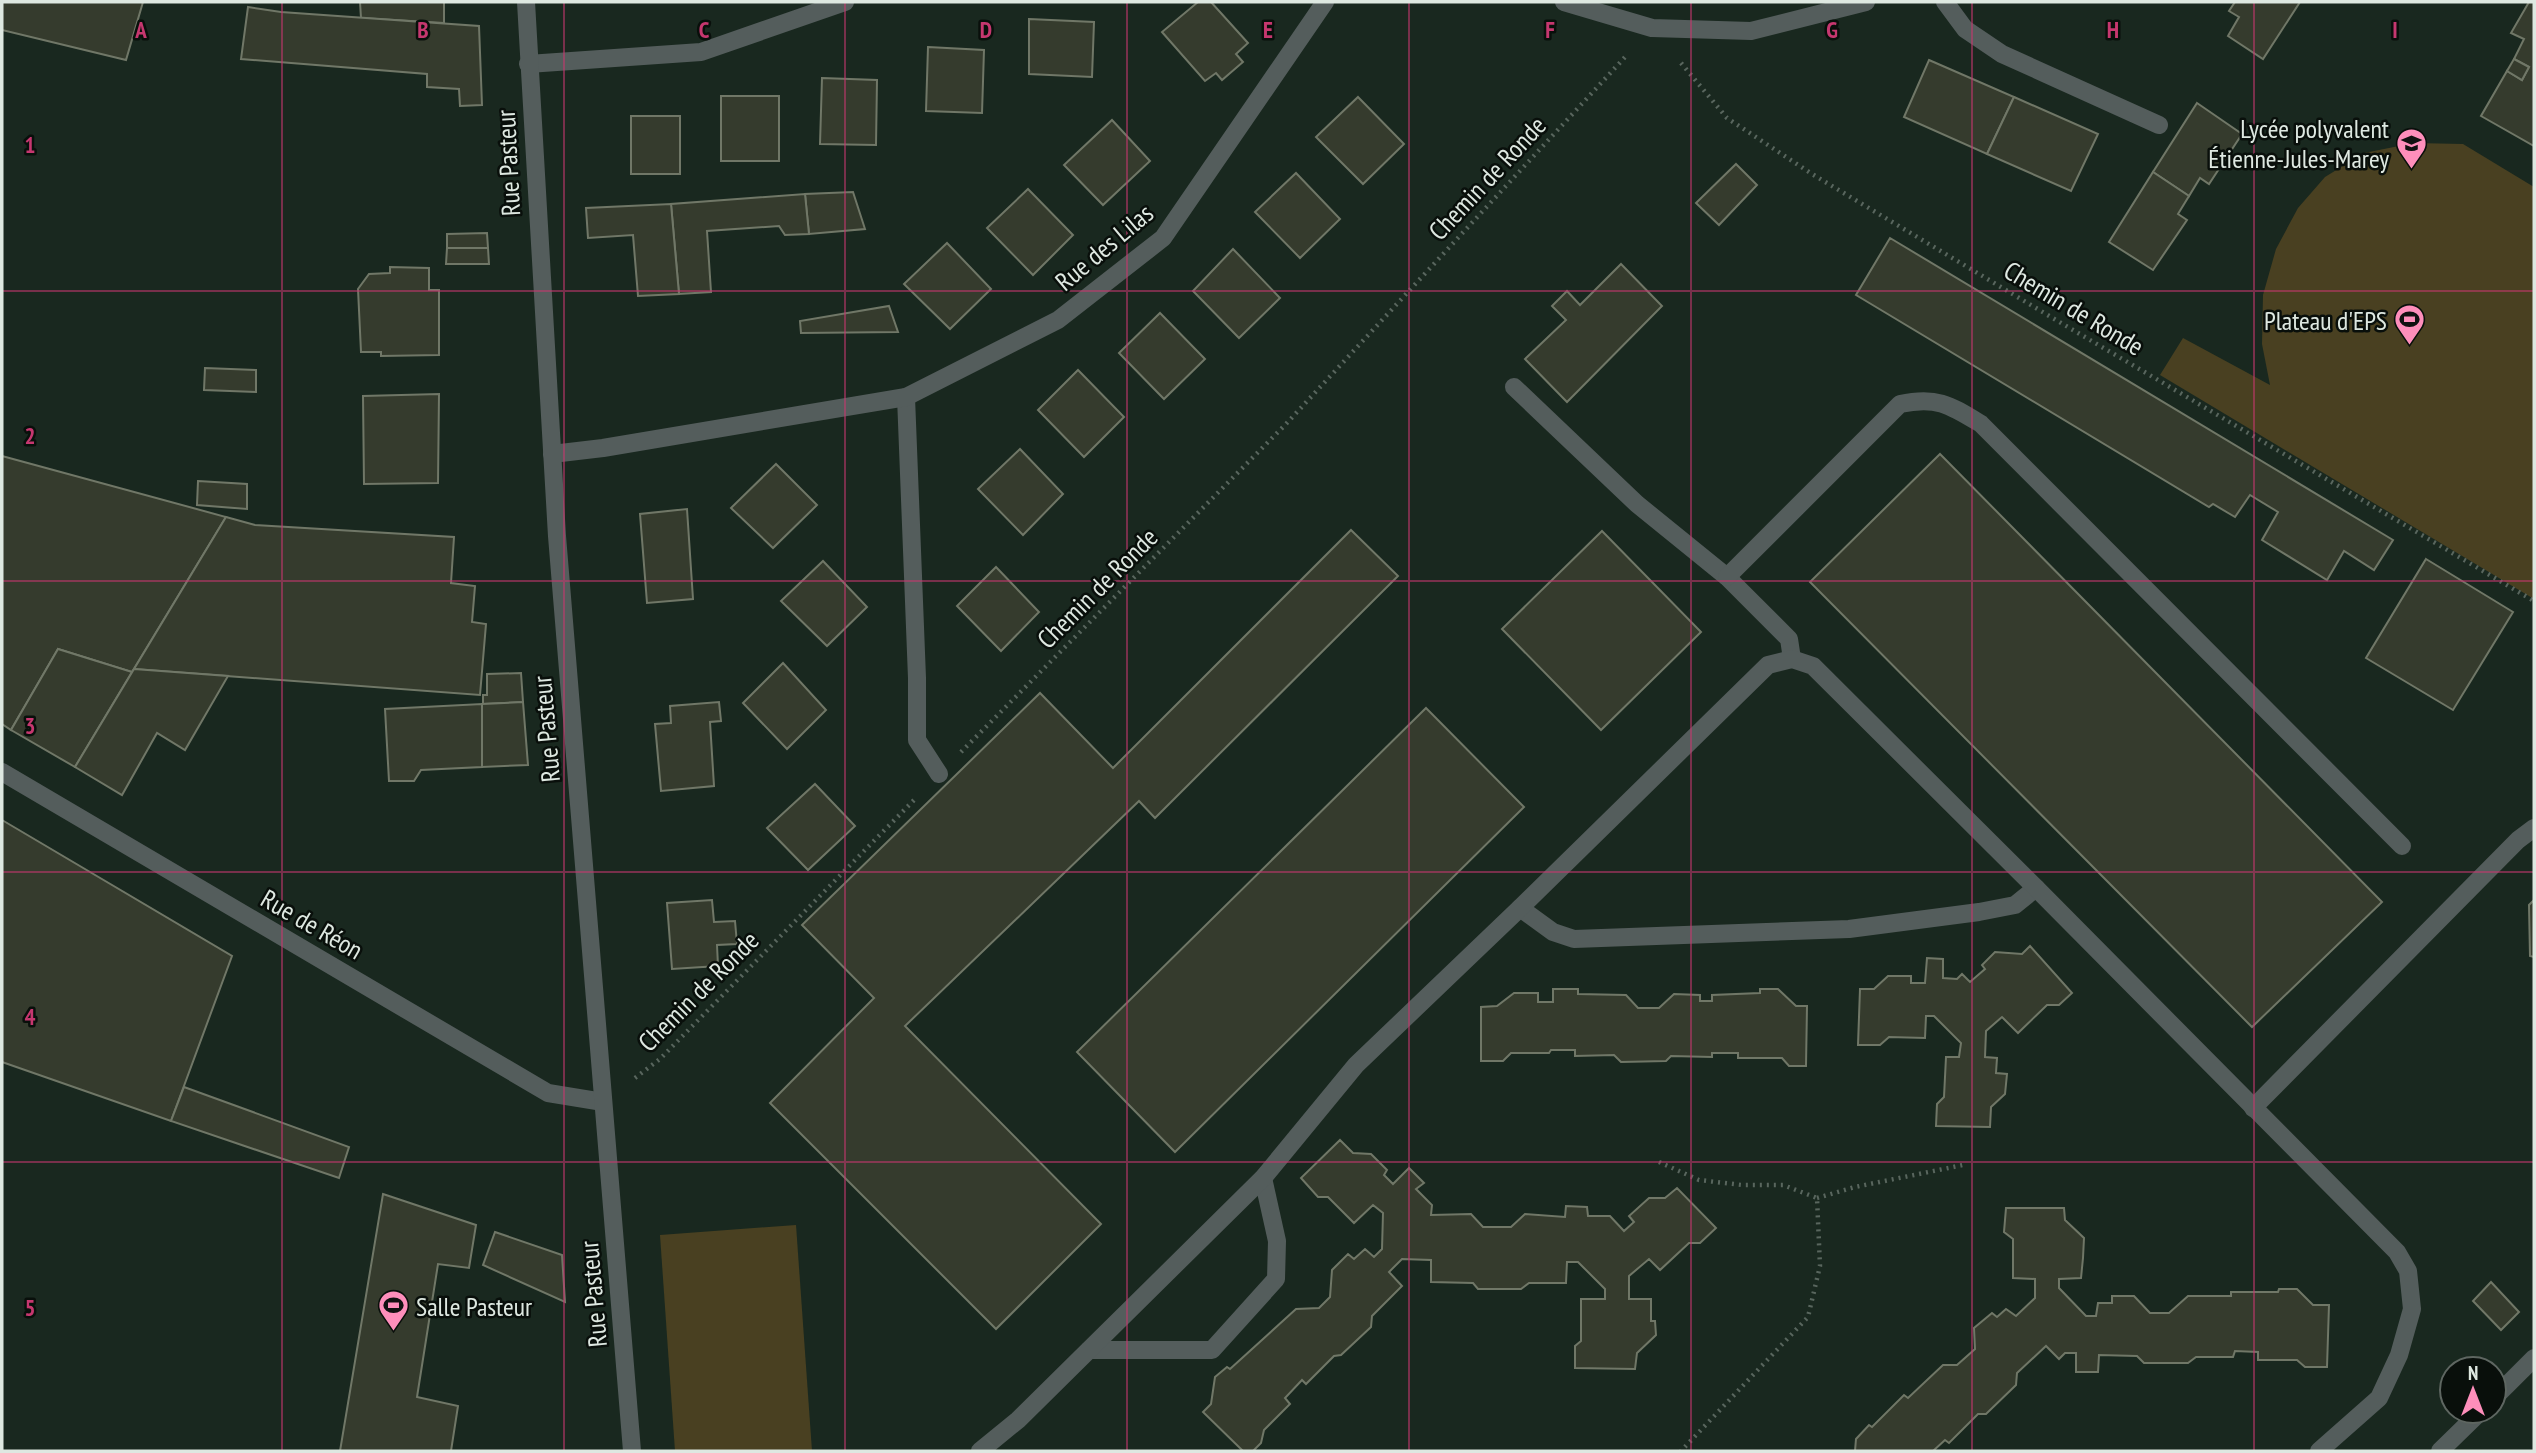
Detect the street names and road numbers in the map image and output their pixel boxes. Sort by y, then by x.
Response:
street label: Rue Pasteur [489,109,527,217]
street label: Chemin de Ronde [1421,109,1553,247]
street label: Rue des Lilas [1048,196,1160,298]
street label: Chemin de Ronde [1998,253,2150,363]
street label: Chemin de Ronde [1030,521,1164,655]
street label: Rue Pasteur [525,675,567,783]
street label: Rue de Réon [255,882,369,966]
street label: Chemin de Ronde [631,924,765,1058]
street label: Rue Pasteur [572,1240,614,1348]

